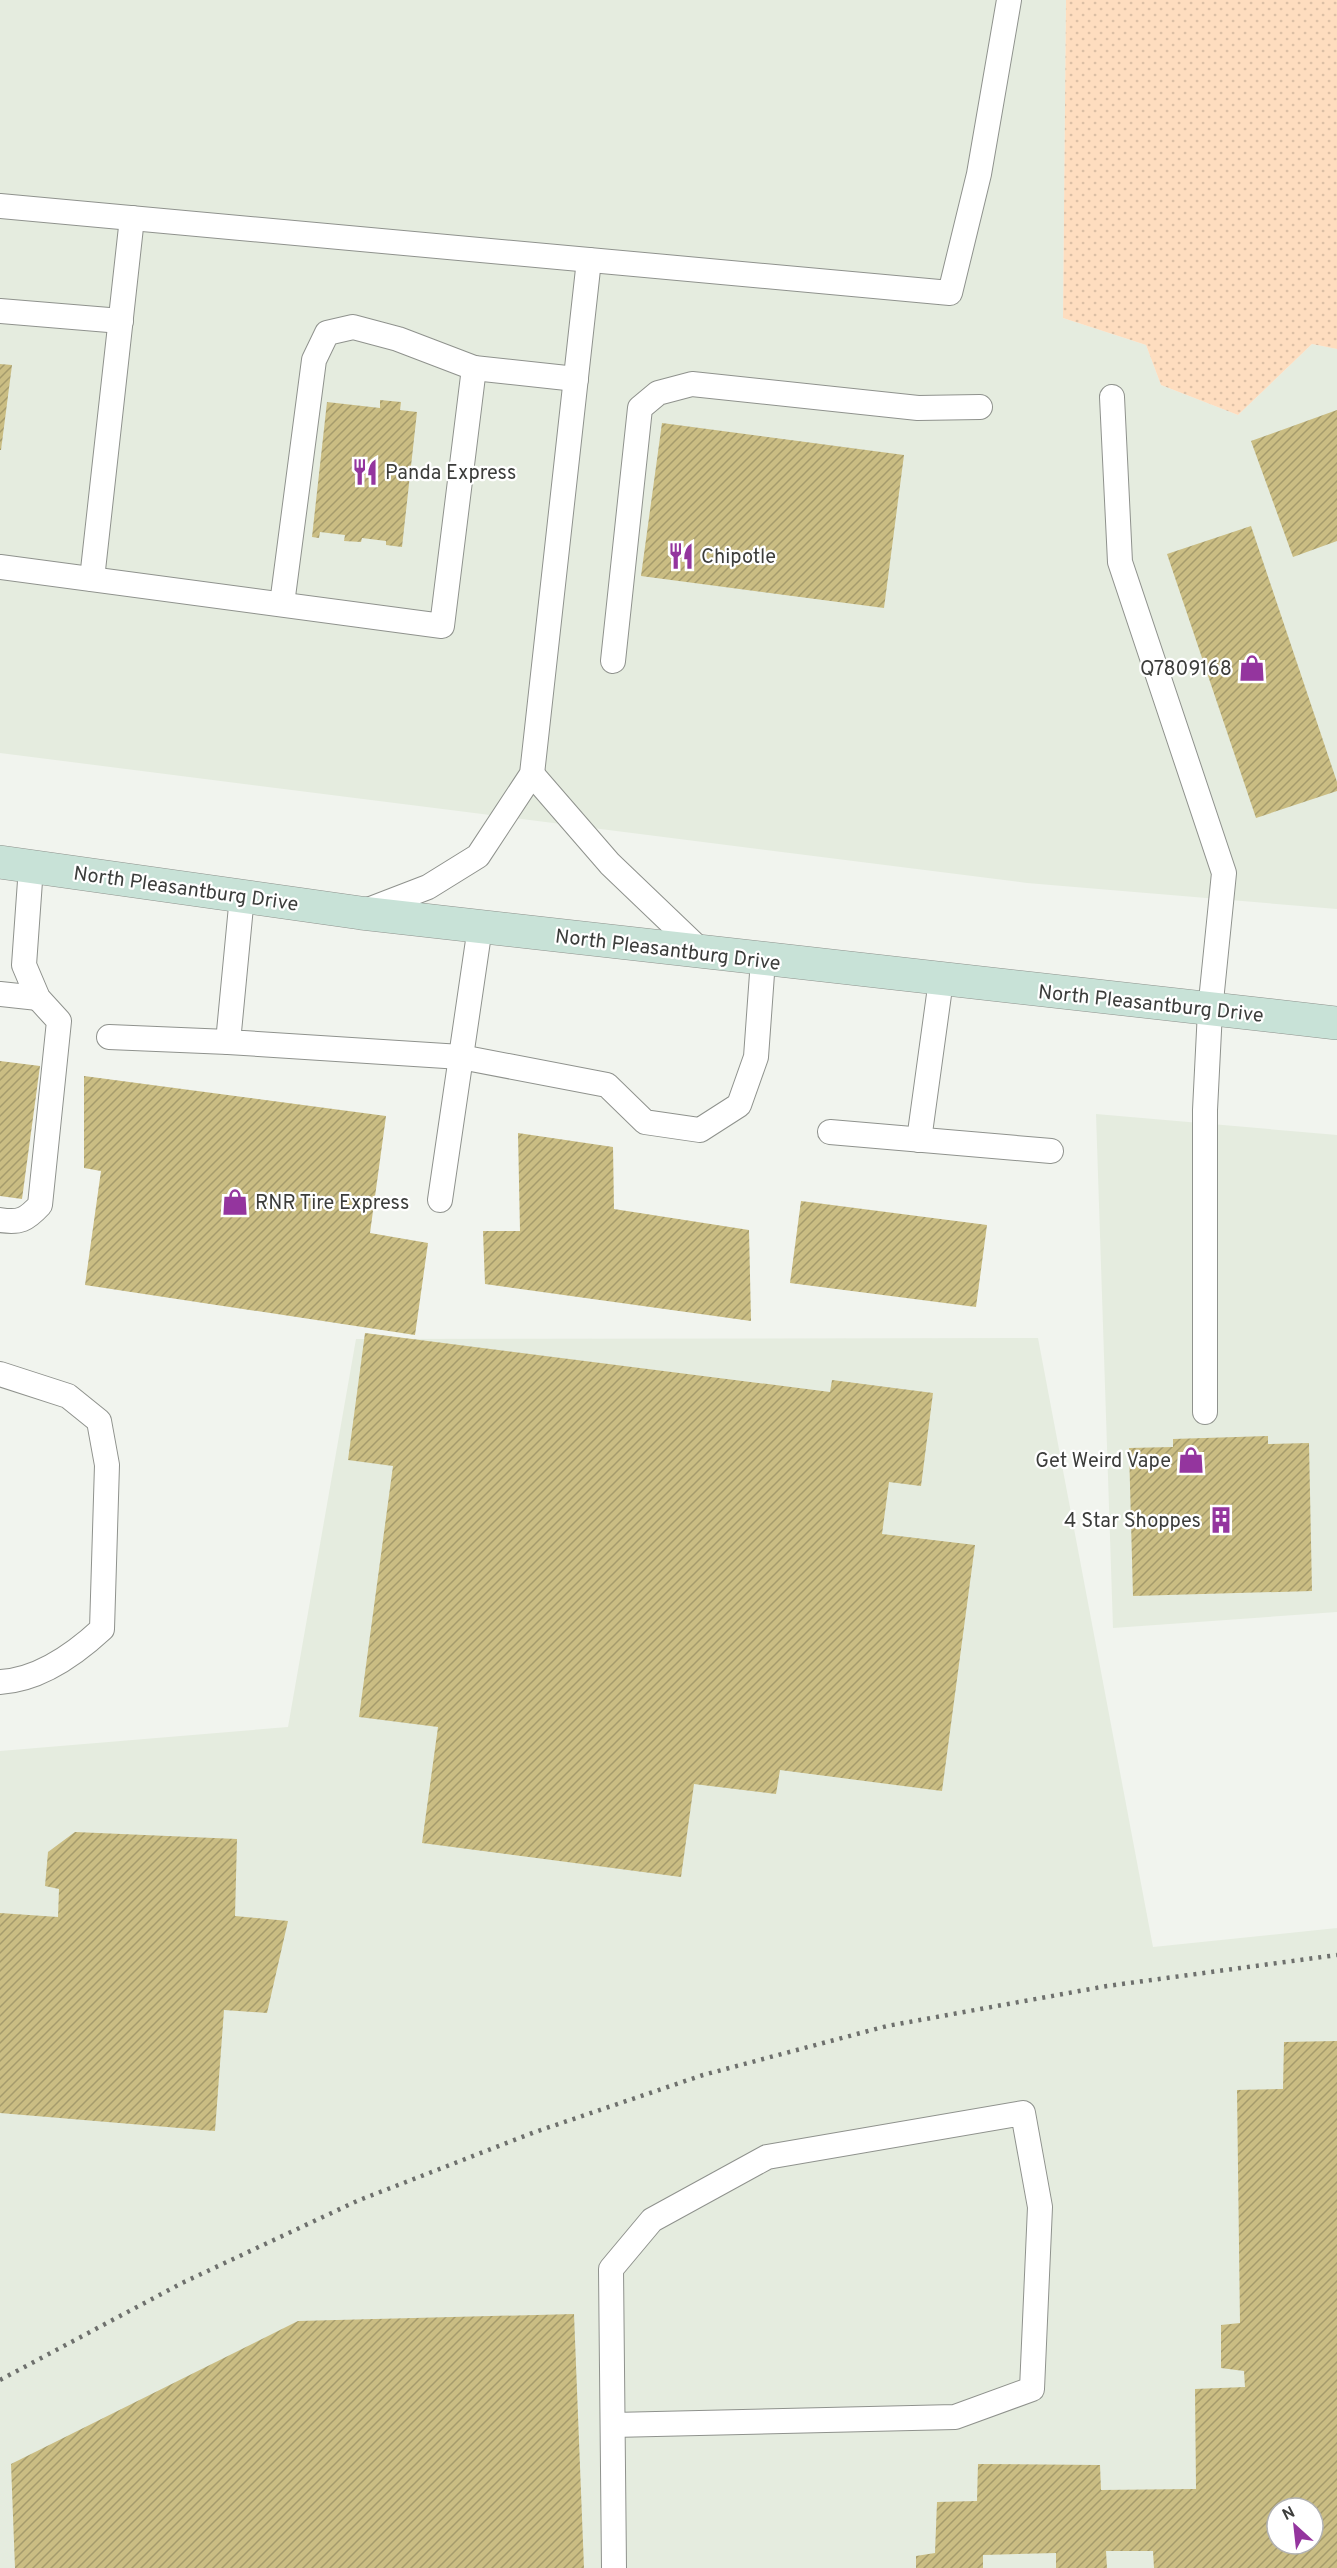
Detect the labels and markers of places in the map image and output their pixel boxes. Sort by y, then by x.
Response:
restaurant icon: Panda Express [350,457,380,487]
place label: Panda Express [385,461,516,487]
restaurant icon: Chipotle [666,541,696,571]
place label: Chipotle [701,545,776,571]
shop icon: Q7809168 [1237,653,1267,683]
place label: Q7809168 [1140,657,1232,683]
shop icon: RNR Tire Express [220,1187,250,1217]
place label: RNR Tire Express [255,1191,409,1217]
shop icon: Get Weird Vape [1176,1445,1206,1475]
place label: Get Weird Vape [1035,1449,1171,1475]
building icon: 4 Star Shoppes [1206,1505,1236,1535]
place label: 4 Star Shoppes [1064,1509,1201,1535]

